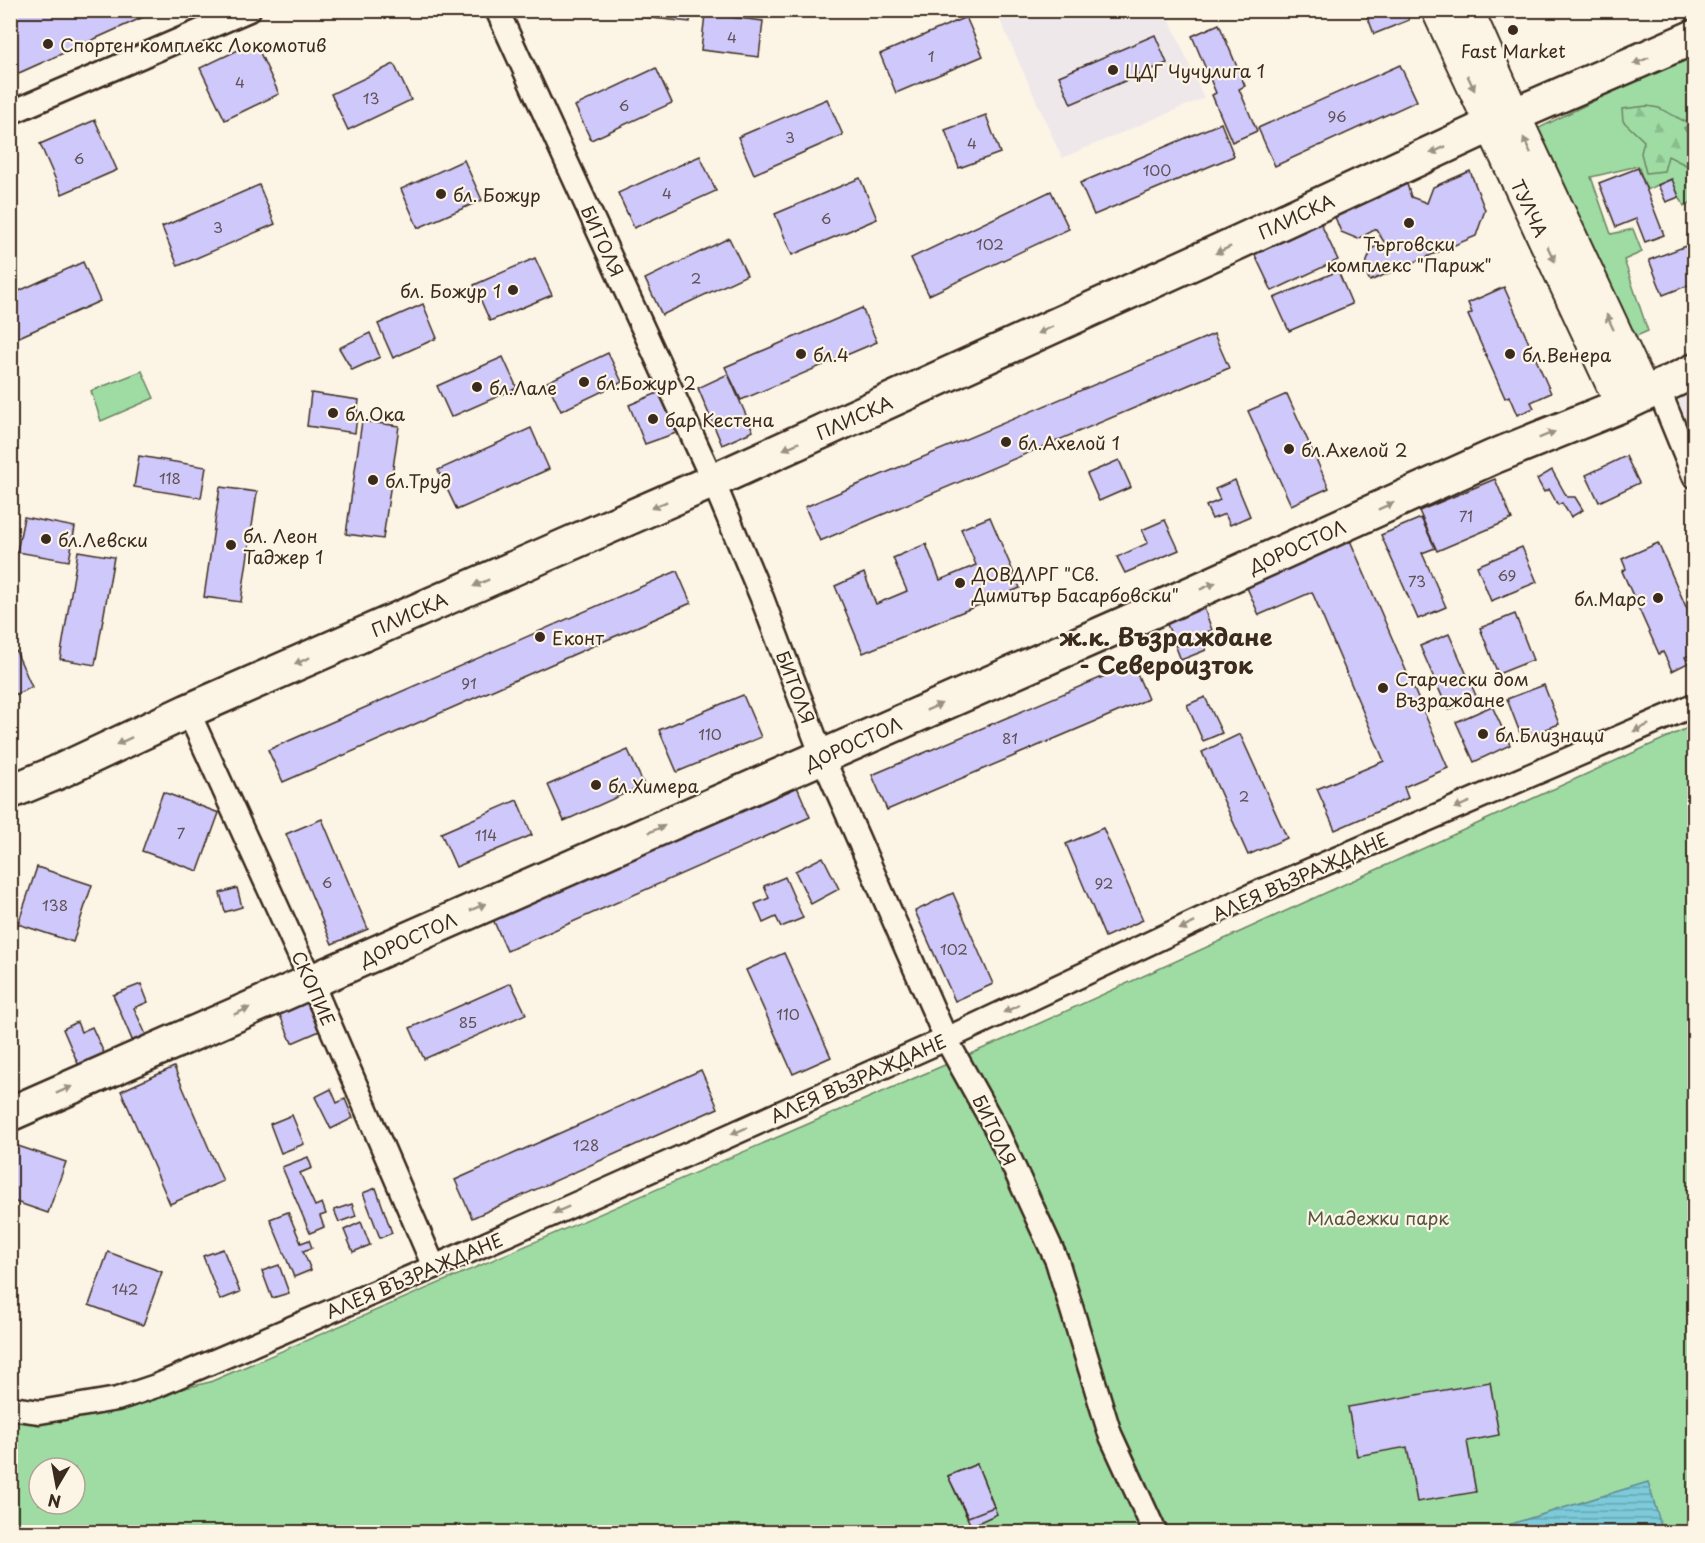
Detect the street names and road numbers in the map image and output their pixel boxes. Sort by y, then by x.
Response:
street label: ТУЛЧА [1505,175,1555,241]
street label: ПЛИСКА [1253,186,1339,245]
street label: БИТОЛЯ [575,201,631,281]
street label: ПЛИСКА [811,388,897,446]
street label: ДОРОСТОЛ [1243,513,1350,580]
street label: ПЛИСКА [366,585,452,643]
street label: БИТОЛЯ [770,647,822,727]
street label: ДОРОСТОЛ [799,710,906,777]
street label: АЛЕЯ ВЪЗРАЖДАНЕ [1208,825,1392,927]
street label: ДОРОСТОЛ [354,906,461,973]
street label: СКОПИЕ [286,946,342,1030]
street label: АЛЕЯ ВЪЗРАЖДАНЕ [766,1027,950,1129]
street label: БИТОЛЯ [966,1090,1024,1170]
street label: АЛЕЯ ВЪЗРАЖДАНЕ [321,1225,507,1325]

